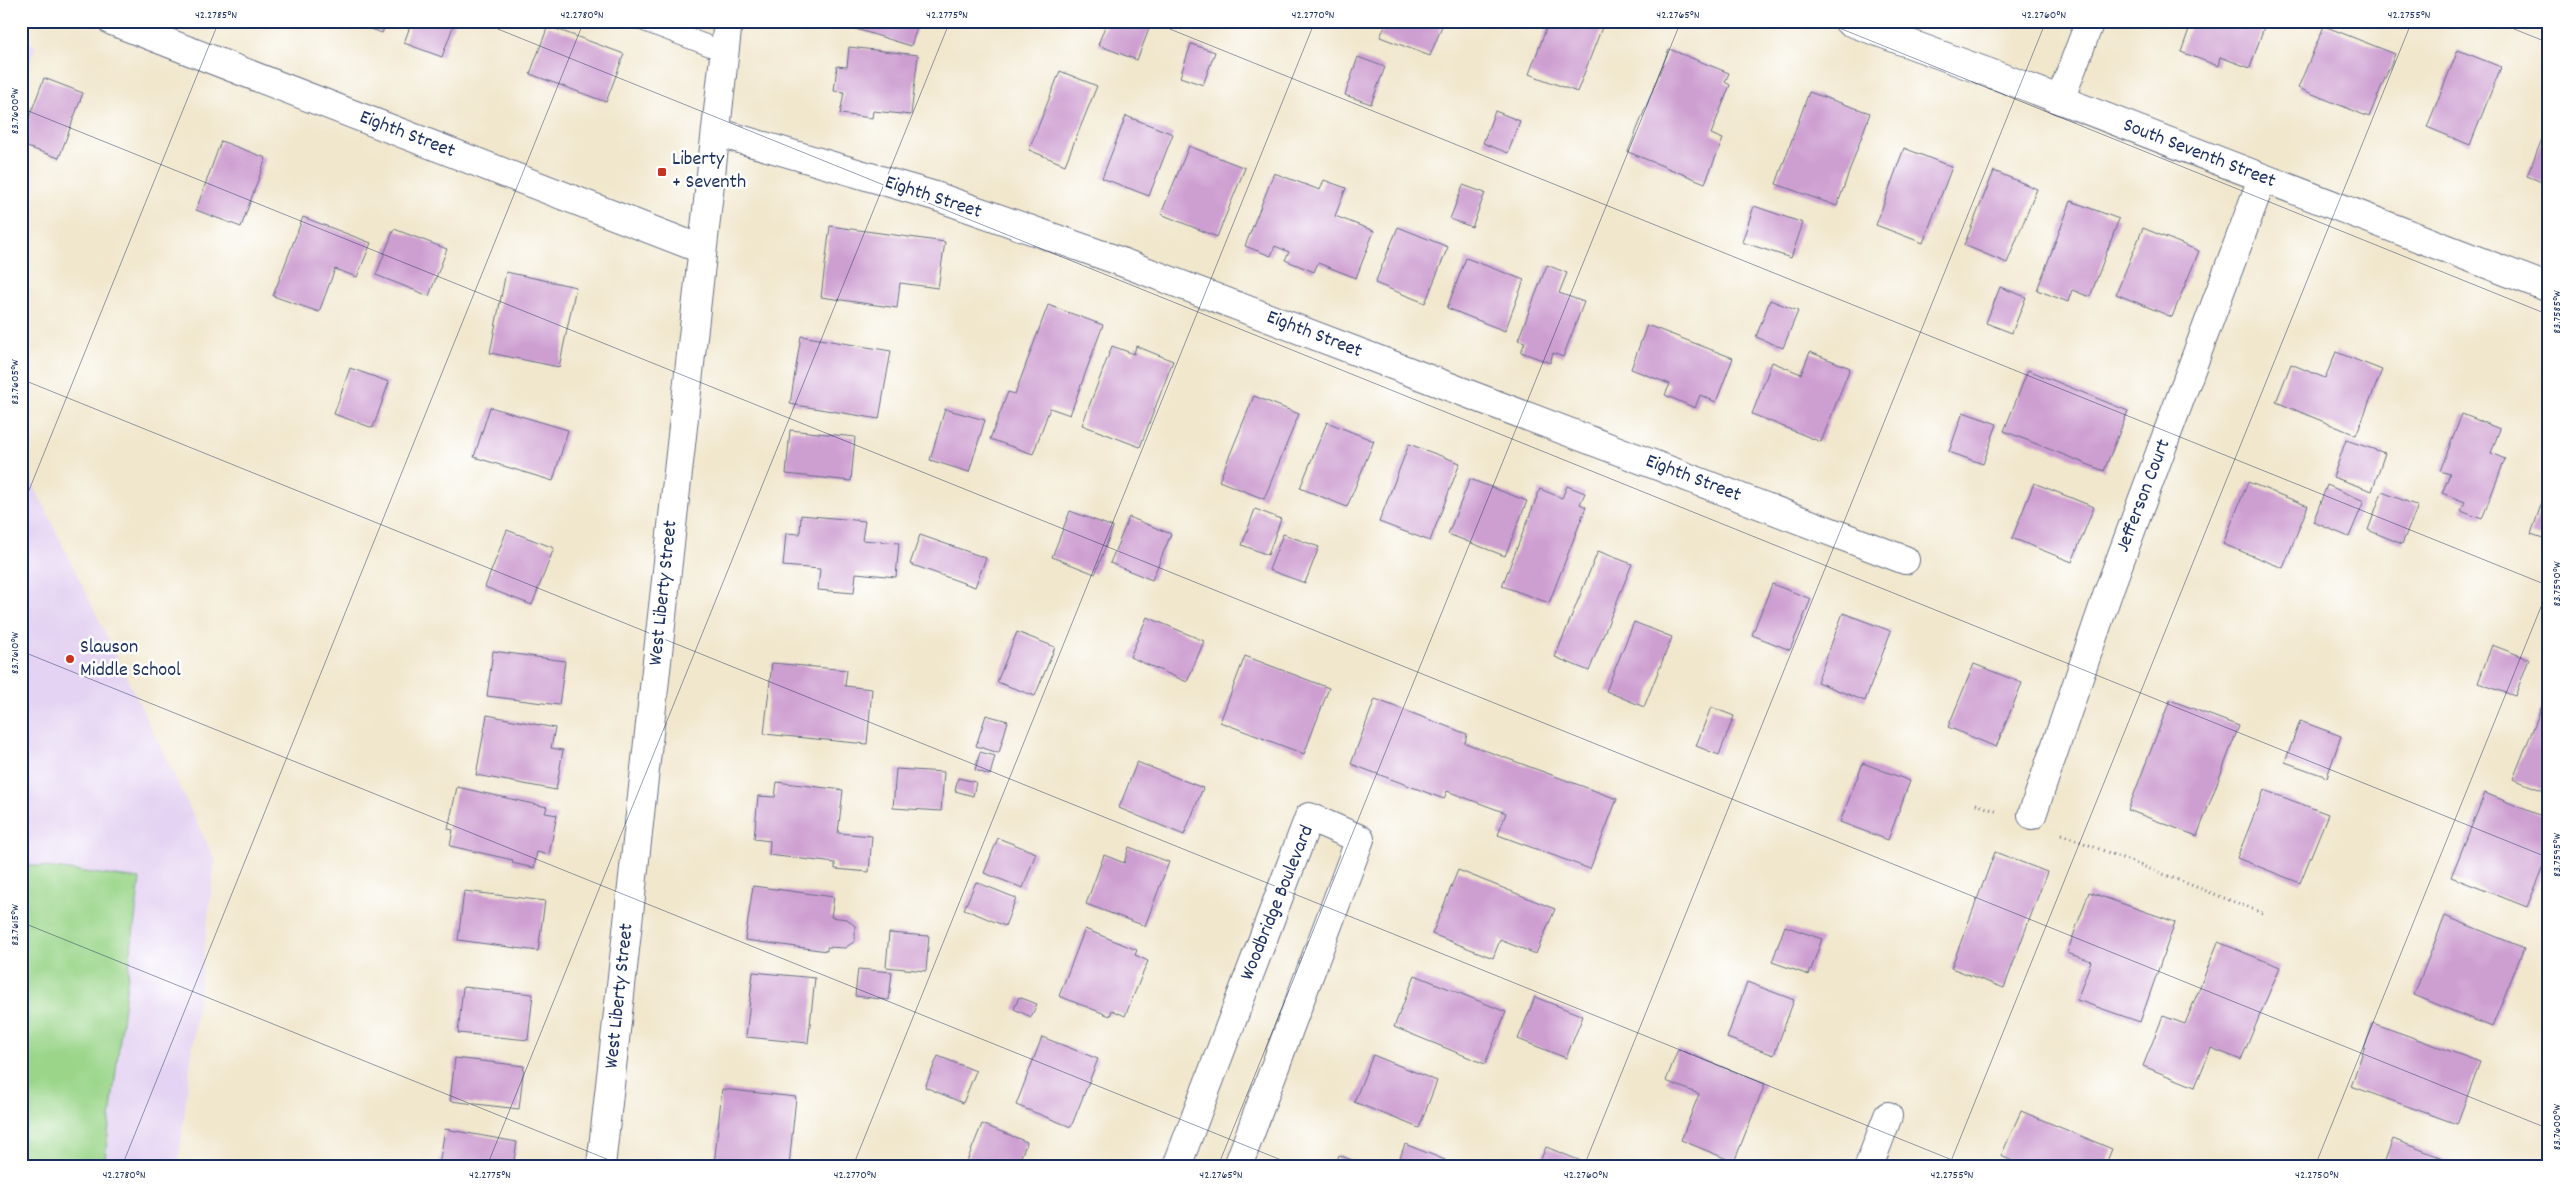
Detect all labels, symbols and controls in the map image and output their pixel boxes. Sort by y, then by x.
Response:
text: 42.2785°N [195,7,237,24]
text: 42.2780°N [560,7,604,24]
text: 42.2775°N [926,7,968,24]
text: 42.2770°N [1292,7,1335,24]
text: 42.2765°N [1656,7,1700,24]
text: 42.2760°N [2022,7,2066,24]
text: 42.2755°N [2388,7,2431,24]
text: 83.7600°W [7,88,24,134]
street label: Eighth Street [355,104,459,166]
street label: South Seventh Street [2119,112,2279,196]
place label: Liberty + Seventh [672,146,746,197]
marker: Liberty + Seventh [656,166,668,178]
street label: Eighth Street [881,169,985,227]
text: 83.7585°W [2549,290,2566,334]
street label: Eighth Street [1262,304,1366,366]
text: 83.7605°W [7,359,24,405]
street label: Jefferson Court [2110,435,2178,557]
street label: Eighth Street [1641,448,1745,510]
street label: West Liberty Street [642,519,686,667]
text: 83.7590°W [2549,561,2566,607]
text: 83.7610°W [7,632,24,674]
place label: Slauson Middle School [80,634,181,685]
marker: Slauson Middle School [64,653,76,665]
street label: Woodbridge Boulevard [1234,821,1322,985]
text: 83.7595°W [2549,833,2566,877]
text: 83.7615°W [7,904,24,946]
street label: West Liberty Street [598,922,642,1070]
text: 83.7600°W [2549,1104,2566,1150]
text: 42.2780°N [102,1167,146,1184]
text: 42.2775°N [469,1167,511,1184]
text: 42.2770°N [834,1167,877,1184]
text: 42.2765°N [1199,1167,1243,1184]
text: 42.2760°N [1564,1167,1608,1184]
text: 42.2755°N [1931,1167,1974,1184]
text: 42.2750°N [2295,1167,2339,1184]

